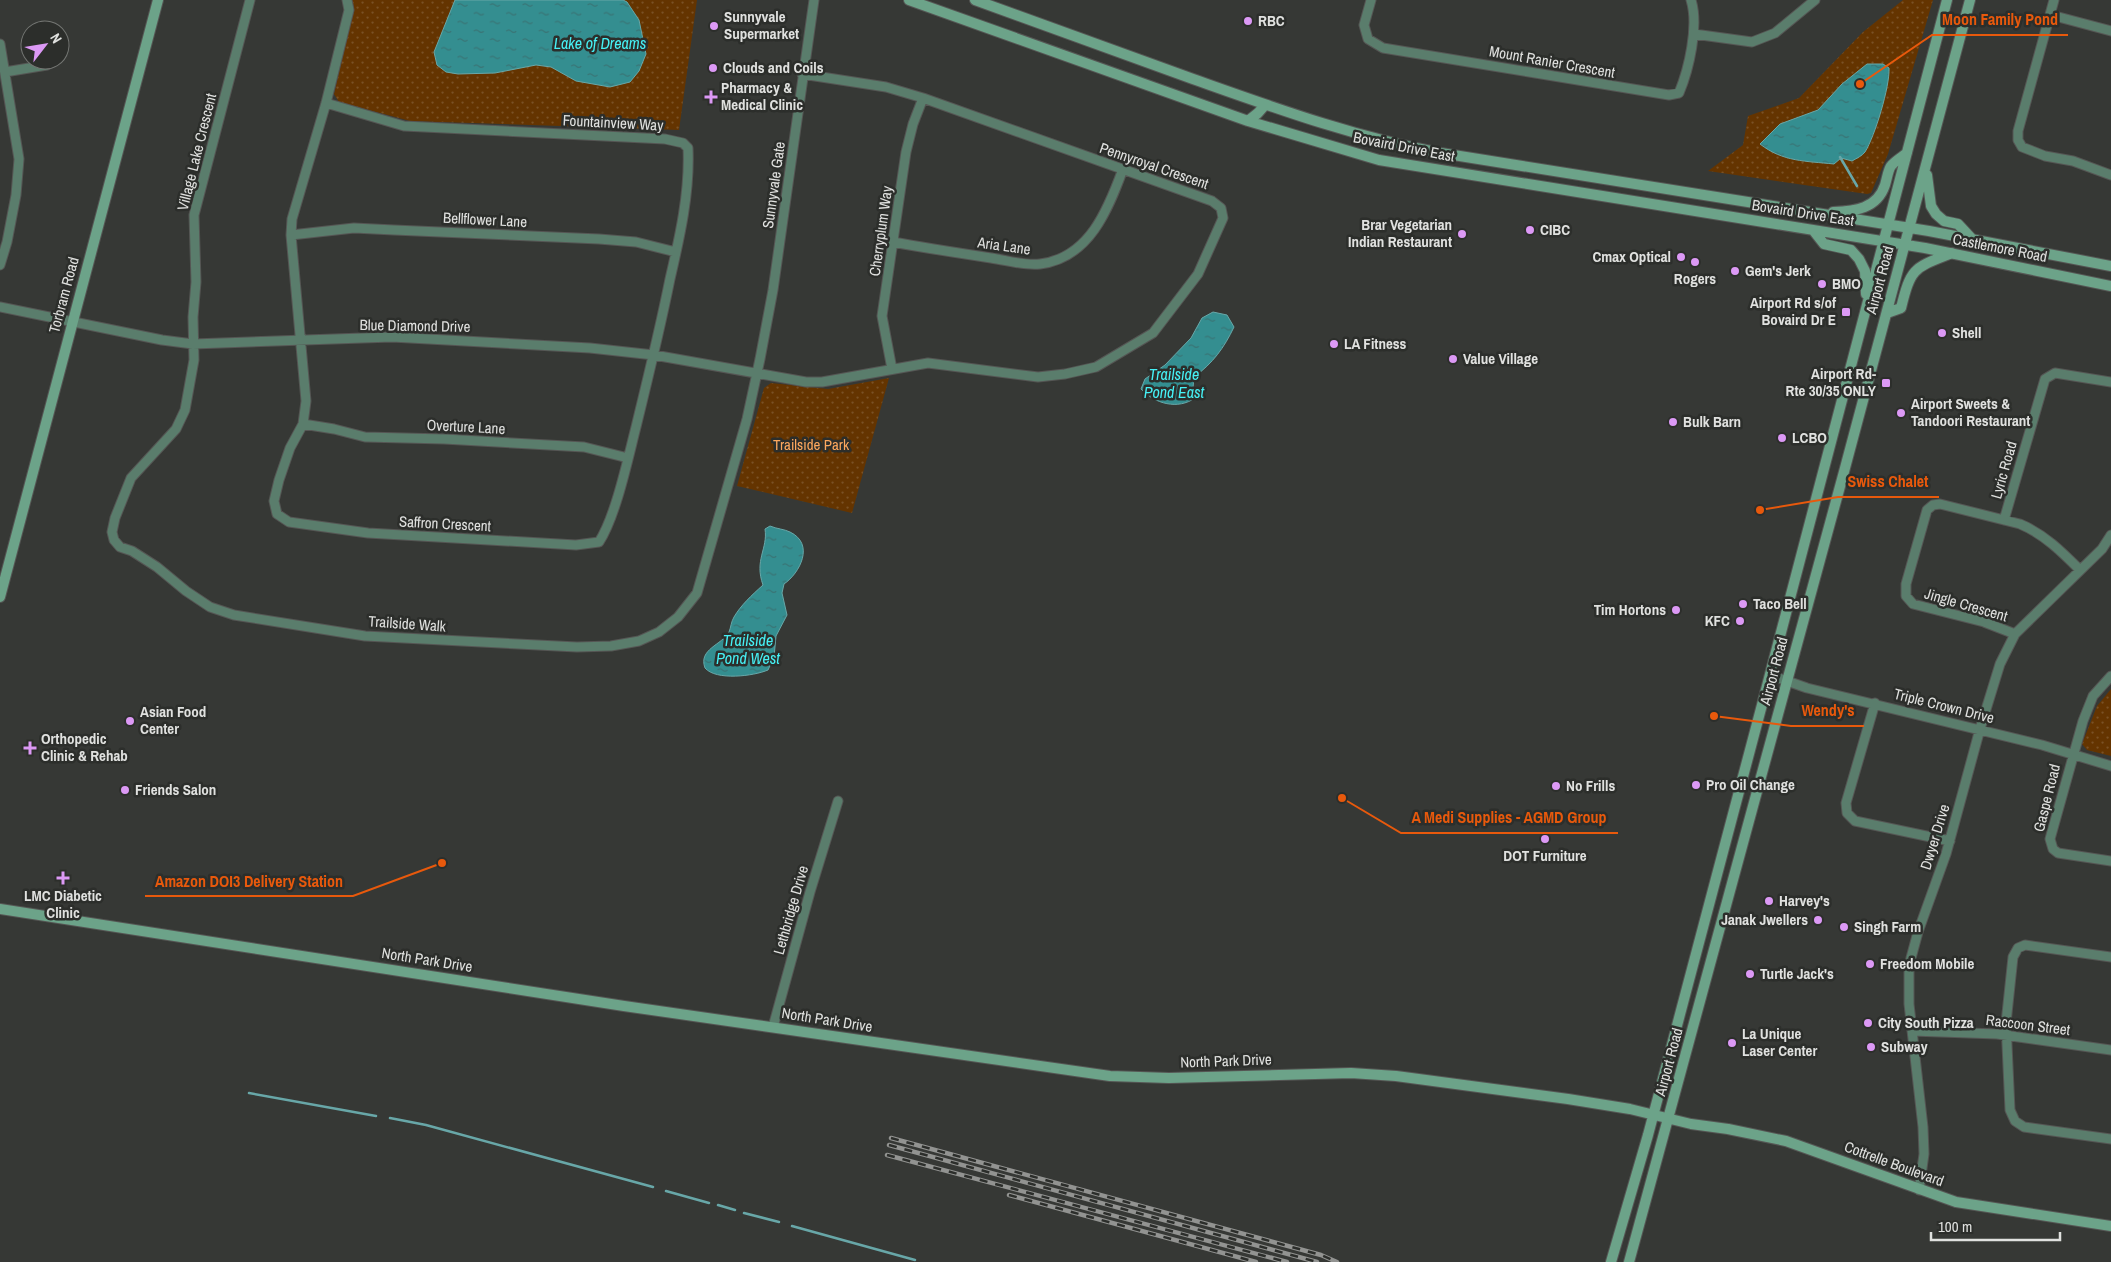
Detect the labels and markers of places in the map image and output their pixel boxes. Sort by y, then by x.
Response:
callout: Moon Family Pond [1932,4,2068,35]
place label: Sunnyvale Supermarket [724,6,799,44]
place label: RBC [1258,10,1285,31]
marker: RBC [1242,15,1254,27]
marker: Sunnyvale Supermarket [708,20,720,32]
place label: Clouds and Coils [723,57,824,78]
marker: Clouds and Coils [707,62,719,74]
place label: Pharmacy & Medical Clinic [721,77,803,115]
marker: Pharmacy & Medical Clinic [705,91,717,103]
place label: Brar Vegetarian Indian Restaurant [1348,214,1452,252]
place label: CIBC [1540,219,1570,240]
marker: CIBC [1524,224,1536,236]
marker: Brar Vegetarian Indian Restaurant [1456,228,1468,240]
place label: Cmax Optical [1592,246,1671,267]
marker: Cmax Optical [1675,251,1687,263]
marker: Rogers [1689,256,1701,268]
place label: Gem's Jerk [1745,260,1811,281]
marker: Gem's Jerk [1729,265,1741,277]
place label: Rogers [1674,268,1716,289]
place label: BMO [1832,273,1861,294]
marker: BMO [1816,278,1828,290]
place label: Airport Rd s/of Bovaird Dr E [1750,292,1837,330]
marker: Airport Rd s/of Bovaird Dr E [1840,306,1852,318]
place label: Shell [1952,322,1981,343]
marker: Shell [1936,327,1948,339]
place label: LA Fitness [1344,333,1407,354]
marker: LA Fitness [1328,338,1340,350]
place label: Value Village [1463,348,1538,369]
marker: Value Village [1447,353,1459,365]
place label: Airport Rd- Rte 30/35 ONLY [1786,363,1877,401]
marker: Airport Rd- Rte 30/35 ONLY [1880,377,1892,389]
place label: Airport Sweets & Tandoori Restaurant [1911,393,2030,431]
marker: Airport Sweets & Tandoori Restaurant [1895,407,1907,419]
place label: Bulk Barn [1683,411,1741,432]
marker: Bulk Barn [1667,416,1679,428]
place label: LCBO [1792,427,1827,448]
marker: LCBO [1776,432,1788,444]
callout: Swiss Chalet [1838,466,1939,497]
place label: Taco Bell [1753,593,1807,614]
marker: Taco Bell [1737,598,1749,610]
place label: Tim Hortons [1594,599,1666,620]
marker: Tim Hortons [1670,604,1682,616]
place label: KFC [1705,610,1730,631]
marker: KFC [1734,615,1746,627]
callout: Wendy's [1791,695,1864,726]
place label: Asian Food Center [140,701,206,739]
marker: Asian Food Center [124,715,136,727]
place label: Orthopedic Clinic & Rehab [41,728,128,766]
marker: Orthopedic Clinic & Rehab [23,741,37,755]
place label: Pro Oil Change [1706,774,1795,795]
place label: No Frills [1566,775,1615,796]
place label: Friends Salon [135,779,216,800]
marker: Pro Oil Change [1690,779,1702,791]
marker: No Frills [1550,780,1562,792]
marker: Friends Salon [119,784,131,796]
callout: A Medi Supplies - AGMD Group [1401,802,1618,833]
marker: DOT Furniture [1539,833,1551,845]
place label: DOT Furniture [1503,845,1587,866]
callout: Amazon DOI3 Delivery Station [145,865,353,896]
marker: LMC Diabetic Clinic [56,871,70,885]
place label: LMC Diabetic Clinic [24,885,102,923]
place label: Harvey's [1779,890,1830,911]
marker: Harvey's [1763,895,1775,907]
place label: Janak Jwellers [1721,909,1808,930]
marker: Janak Jwellers [1812,914,1824,926]
place label: Singh Farm [1854,916,1921,937]
marker: Singh Farm [1838,921,1850,933]
place label: Freedom Mobile [1880,953,1974,974]
marker: Freedom Mobile [1864,958,1876,970]
place label: Turtle Jack's [1760,963,1834,984]
marker: Turtle Jack's [1744,968,1756,980]
place label: City South Pizza [1878,1012,1974,1033]
marker: City South Pizza [1862,1017,1874,1029]
place label: La Unique Laser Center [1742,1023,1817,1061]
place label: Subway [1881,1036,1928,1057]
marker: La Unique Laser Center [1726,1037,1738,1049]
marker: Subway [1865,1041,1877,1053]

